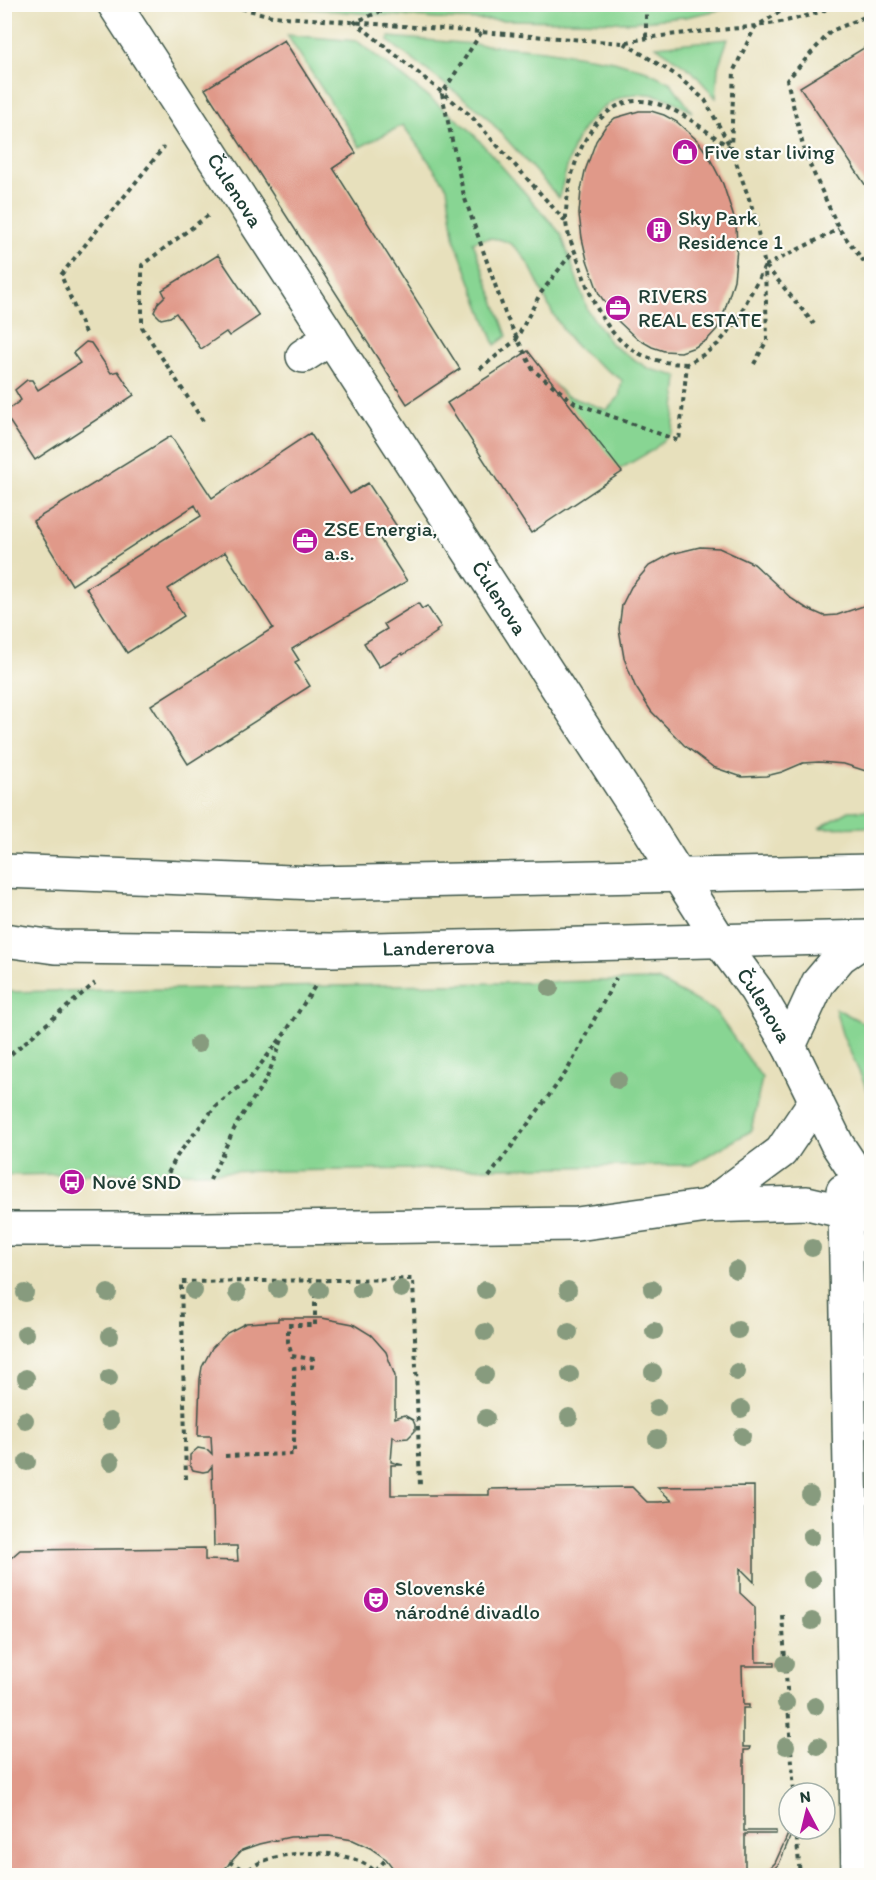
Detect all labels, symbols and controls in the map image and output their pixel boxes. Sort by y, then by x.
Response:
shop icon: Five star living [670,137,700,167]
place label: Five star living [704,139,835,164]
street label: Čulenova [202,148,269,232]
place label: Sky Park Residence 1 [678,205,783,254]
building icon: Sky Park Residence 1 [644,215,674,245]
place label: RIVERS REAL ESTATE [638,283,762,332]
office icon: RIVERS REAL ESTATE [603,293,633,323]
place label: ZSE Energia, a.s. [324,516,438,565]
office icon: ZSE Energia, a.s. [290,526,320,556]
street label: Čulenova [466,556,533,640]
street label: Landererova [382,933,495,961]
street label: Čulenova [732,963,797,1047]
bus stop icon: Nové SND [57,1167,87,1197]
place label: Nové SND [92,1169,181,1194]
place label: Slovenské národné divadlo [395,1575,540,1624]
theatre icon: Slovenské národné divadlo [361,1585,391,1615]
north arrow [777,1781,837,1841]
text: N [799,1787,812,1807]

